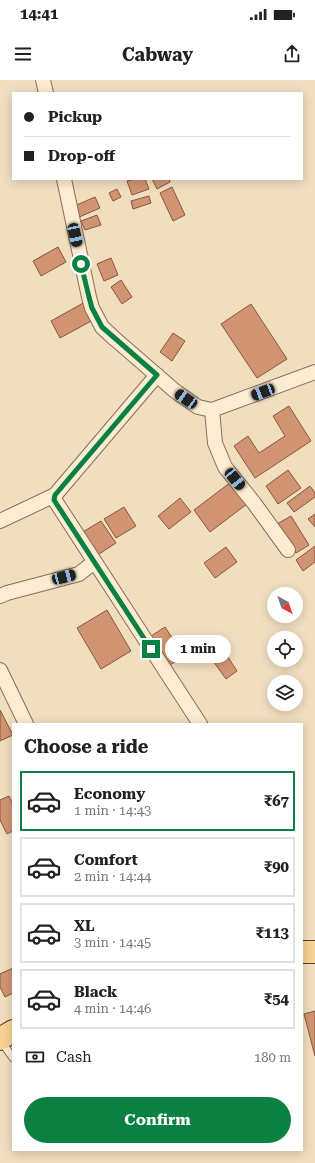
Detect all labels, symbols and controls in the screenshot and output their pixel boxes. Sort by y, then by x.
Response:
text: 14:41 [20,5,58,23]
icon: menu [12,43,34,65]
icon: share [281,43,303,65]
text: Cabway [122,44,193,65]
text: Pickup [48,108,102,126]
text: Drop-off [48,147,115,165]
car [67,222,83,248]
route start [72,255,90,273]
car [250,382,276,402]
car [173,387,199,411]
car [223,466,247,492]
car [51,568,77,586]
north arrow [267,587,303,623]
map controls [267,587,303,711]
button: locate [267,631,303,667]
callout: 1 min [165,635,231,663]
route end [142,640,160,658]
text: 1 min [180,641,216,656]
button: layers [267,675,303,711]
text: Choose a ride [24,736,148,757]
icon: car [26,783,62,819]
text: Economy [74,785,145,803]
text: ₹67 [264,792,289,810]
text: 1 min · 14:43 [74,803,151,818]
icon: car [26,849,62,885]
text: Comfort [74,851,138,869]
text: ₹90 [264,858,289,876]
text: 2 min · 14:44 [74,869,151,884]
icon: car [26,915,62,951]
text: XL [74,917,95,935]
text: ₹113 [255,924,289,942]
text: 3 min · 14:45 [74,935,151,950]
icon: car [26,981,62,1017]
text: Black [74,983,117,1001]
text: ₹54 [264,990,289,1008]
text: 4 min · 14:46 [74,1001,151,1016]
icon: cash [24,1046,46,1068]
text: Cash [56,1048,92,1066]
text: 180 m [254,1050,291,1065]
button: Confirm [24,1097,291,1143]

